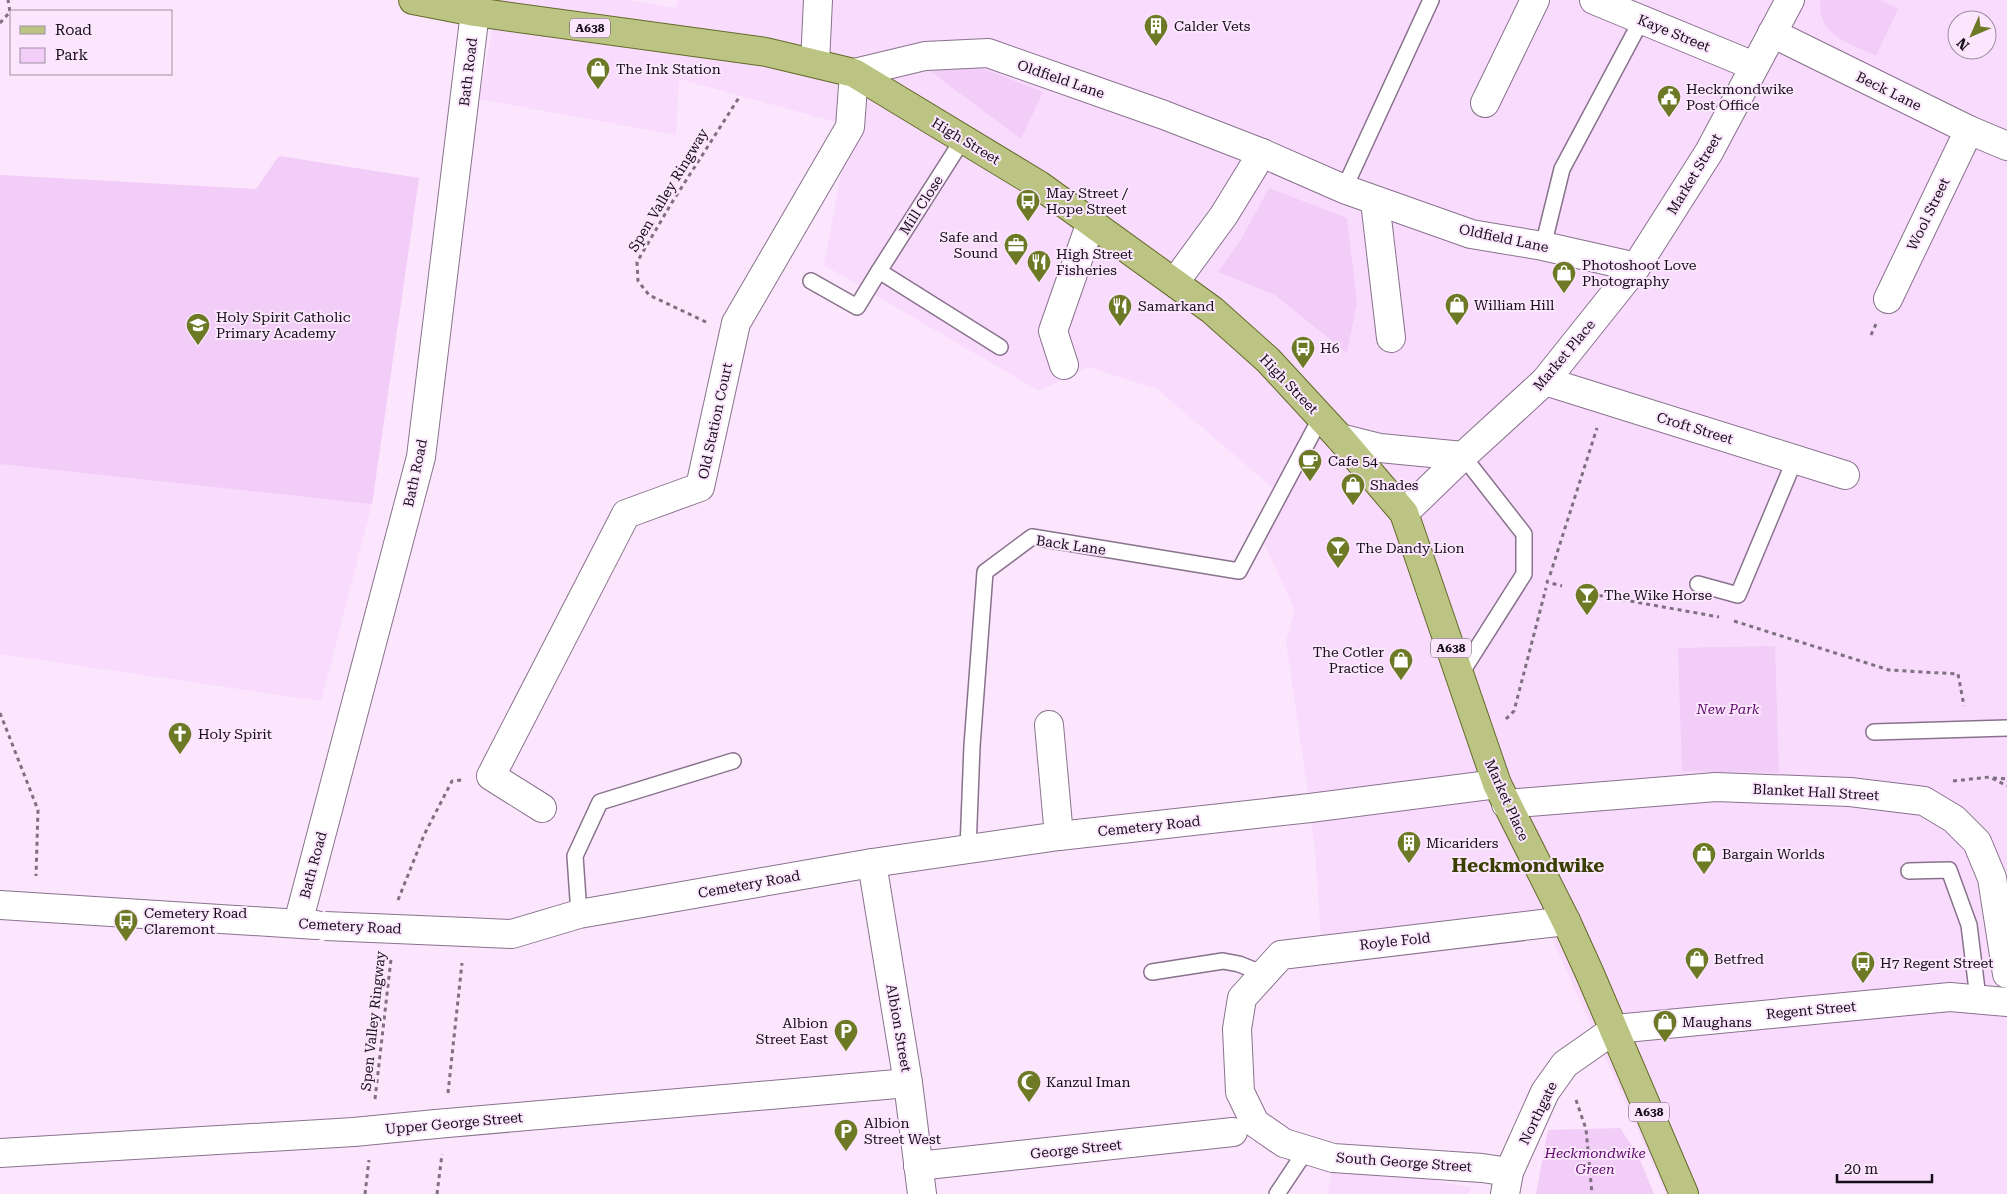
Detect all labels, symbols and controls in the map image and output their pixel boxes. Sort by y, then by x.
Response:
legend [10,10,172,75]
north arrow [1947,10,1997,60]
street label: Kaye Street [1635,11,1713,55]
building icon: Calder Vets [1143,13,1169,47]
road number: A638 [570,18,610,38]
place label: Calder Vets [1174,18,1251,34]
text: Road [55,21,92,39]
text: N [1953,35,1972,54]
street label: Bath Road [456,37,480,107]
text: Park [55,46,89,64]
shop icon: The Ink Station [585,56,611,90]
street label: Oldfield Lane [1015,57,1107,102]
place label: The Ink Station [616,61,721,77]
street label: Beck Lane [1854,68,1924,114]
place label: Heckmondwike Post Office [1686,81,1794,113]
public building icon: Heckmondwike Post Office [1656,84,1682,118]
street label: High Street [929,114,1003,168]
street label: Spen Valley Ringway [625,125,711,254]
street label: Market Street [1664,131,1724,217]
street label: Mill Close [896,172,946,238]
street label: Wool Street [1904,175,1952,253]
place label: May Street / Hope Street [1046,185,1129,217]
bus stop icon: May Street / Hope Street [1015,188,1041,222]
street label: Oldfield Lane [1458,221,1551,255]
place label: Safe and Sound [939,229,998,261]
office icon: Safe and Sound [1003,232,1029,266]
place label: High Street Fisheries [1056,246,1133,278]
restaurant icon: High Street Fisheries [1026,249,1052,283]
place label: Photoshoot Love Photography [1582,257,1697,289]
shop icon: Photoshoot Love Photography [1551,260,1577,294]
shop icon: William Hill [1444,292,1470,326]
restaurant icon: Samarkand [1107,293,1133,327]
place label: William Hill [1474,297,1555,313]
place label: Samarkand [1138,298,1214,314]
place label: Holy Spirit Catholic Primary Academy [216,309,351,341]
school or university icon: Holy Spirit Catholic Primary Academy [185,312,211,346]
street label: Market Place [1530,316,1598,394]
bus stop icon: H6 [1290,335,1316,369]
place label: H6 [1320,340,1340,356]
street label: High Street [1257,351,1321,417]
street label: Old Station Court [695,361,735,481]
street label: Croft Street [1655,409,1735,447]
street label: Bath Road [400,438,430,508]
cafe icon: Cafe 54 [1297,448,1323,482]
place label: Cafe 54 [1328,453,1378,469]
shop icon: Shades [1340,472,1366,506]
place label: Shades [1370,477,1419,493]
street label: Back Lane [1035,532,1107,558]
bar icon: The Dandy Lion [1325,535,1351,569]
place label: The Dandy Lion [1356,540,1465,556]
bar icon: The Wike Horse [1574,582,1600,616]
place label: The Wike Horse [1604,587,1712,603]
road number: A638 [1431,638,1471,658]
place label: The Cotler Practice [1313,644,1384,676]
shop icon: The Cotler Practice [1388,647,1414,681]
park label: New Park [1696,701,1760,717]
church icon: Holy Spirit [167,721,193,755]
place label: Holy Spirit [198,726,272,742]
street label: Market Place [1482,757,1532,844]
street label: Blanket Hall Street [1752,781,1880,803]
street label: Cemetery Road [1097,813,1201,839]
street label: Bath Road [296,830,330,900]
building icon: Micariders [1396,830,1422,864]
place label: Micariders [1426,835,1499,851]
shop icon: Bargain Worlds [1691,841,1717,875]
place label: Bargain Worlds [1722,846,1825,862]
district label: Heckmondwike [1452,854,1604,877]
street label: Cemetery Road [697,867,801,901]
place label: Cemetery Road Claremont [144,905,247,937]
bus stop icon: Cemetery Road Claremont [113,908,139,942]
street label: Cemetery Road [298,915,402,937]
street label: Royle Fold [1359,929,1431,953]
shop icon: Betfred [1684,946,1710,980]
street label: Spen Valley Ringway [358,949,388,1092]
bus stop icon: H7 Regent Street [1850,950,1876,984]
place label: Betfred [1714,951,1764,967]
place label: H7 Regent Street [1880,955,1993,971]
street label: Albion Street [883,983,915,1073]
street label: Regent Street [1765,998,1857,1022]
shop icon: Maughans [1652,1009,1678,1043]
place label: Maughans [1682,1014,1752,1030]
place label: Albion Street East [756,1015,828,1047]
parking icon: Albion Street East [833,1018,859,1052]
mosque icon: Kanzul Iman [1016,1069,1042,1103]
place label: Kanzul Iman [1046,1074,1130,1090]
street label: Northgate [1516,1079,1560,1147]
road number: A638 [1629,1102,1669,1122]
street label: Upper George Street [384,1109,524,1137]
place label: Albion Street West [864,1115,941,1147]
parking icon: Albion Street West [833,1118,859,1152]
street label: George Street [1029,1136,1123,1162]
park label: Heckmondwike Green [1543,1145,1646,1177]
street label: South George Street [1336,1149,1472,1175]
scale bar [1837,1152,1932,1184]
text: 20 m [1844,1160,1879,1178]

